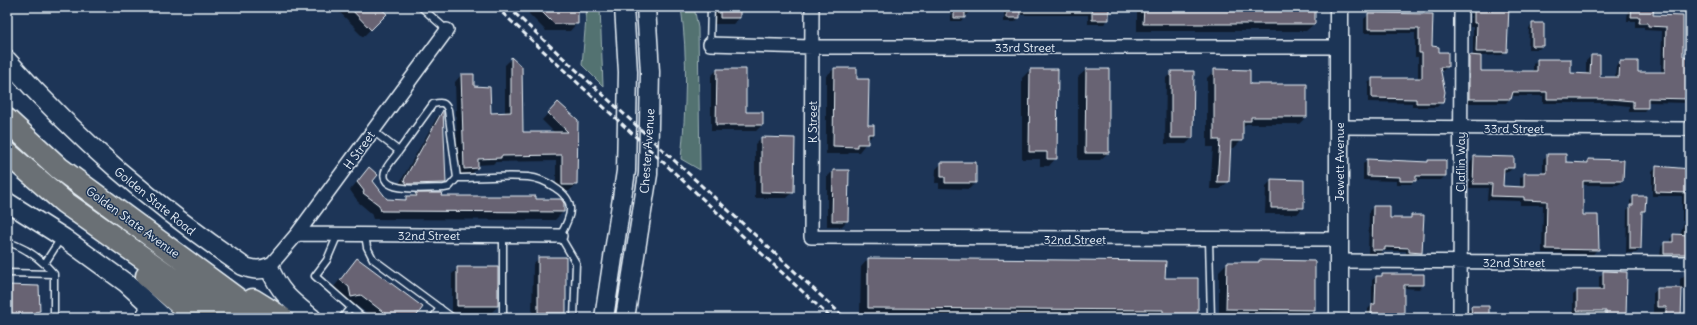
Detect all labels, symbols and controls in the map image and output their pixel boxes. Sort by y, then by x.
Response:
street label: 33rd Street [995,40,1055,55]
street label: K Street [805,101,820,143]
street label: Chester Avenue [637,108,657,194]
street label: 33rd Street [1484,121,1544,136]
street label: Jewett Avenue [1332,122,1347,202]
street label: H Street [340,128,378,172]
street label: Claflin Way [1453,132,1468,192]
street label: Golden State Road [111,164,199,238]
street label: Golden State Avenue [83,183,183,261]
street label: 32nd Street [398,228,460,243]
street label: 32nd Street [1044,232,1106,247]
street label: 32nd Street [1483,255,1545,270]

